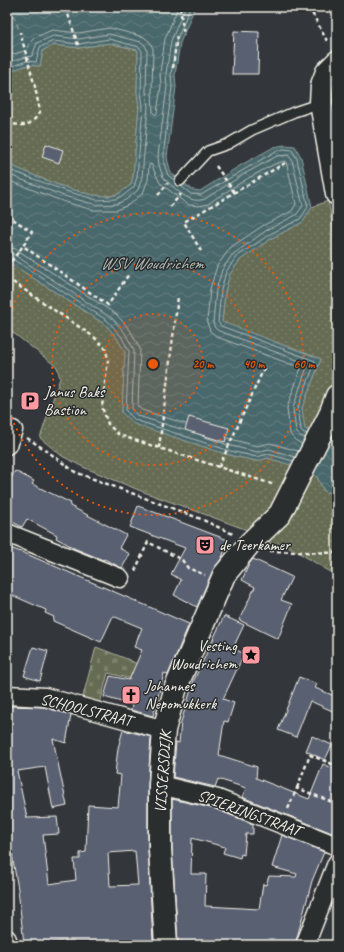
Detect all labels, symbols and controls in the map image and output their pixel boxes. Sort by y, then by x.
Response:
water label: WSV Woudrichem [101,253,205,274]
text: 20 m [193,356,214,372]
text: 40 m [244,356,265,372]
text: 60 m [294,356,316,372]
centre of rings [146,357,160,371]
place label: Janus Baks Bastion [43,382,106,420]
parking icon: Janus Baks Bastion [19,390,41,412]
theatre icon: de Teerkamer [194,534,216,556]
place label: de Teerkamer [219,535,291,555]
place label: Vesting Woudrichem [170,636,238,674]
place icon: Vesting Woudrichem [240,644,262,666]
place label: Johannes Nepomukkerk [144,676,217,714]
church icon: Johannes Nepomukkerk [120,684,142,706]
street label: SCHOOLSTRAAT [38,689,137,732]
street label: VISSERSDIJK [150,727,176,813]
street label: SPIERINGSTRAAT [195,785,308,842]

